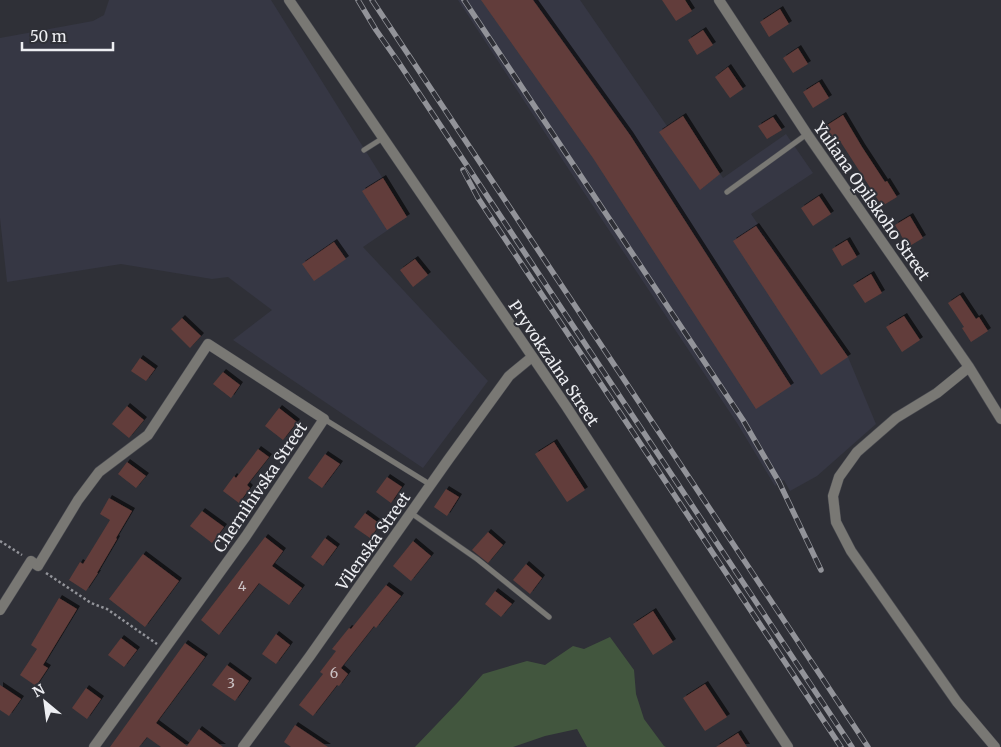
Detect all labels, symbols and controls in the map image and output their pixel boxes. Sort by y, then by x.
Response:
scale bar [22,20,114,52]
text: 50 m [30,27,67,46]
street label: Yuliana Opilskoho Street [809,117,935,285]
street label: Pryvokzalna Street [504,296,604,430]
street label: Chernihivska Street [209,418,311,556]
street label: Vilenska Street [331,487,415,595]
house number: 4 [238,577,247,595]
house number: 6 [330,664,338,682]
house number: 3 [227,674,235,692]
north arrow [20,677,70,727]
text: N [29,680,48,701]

